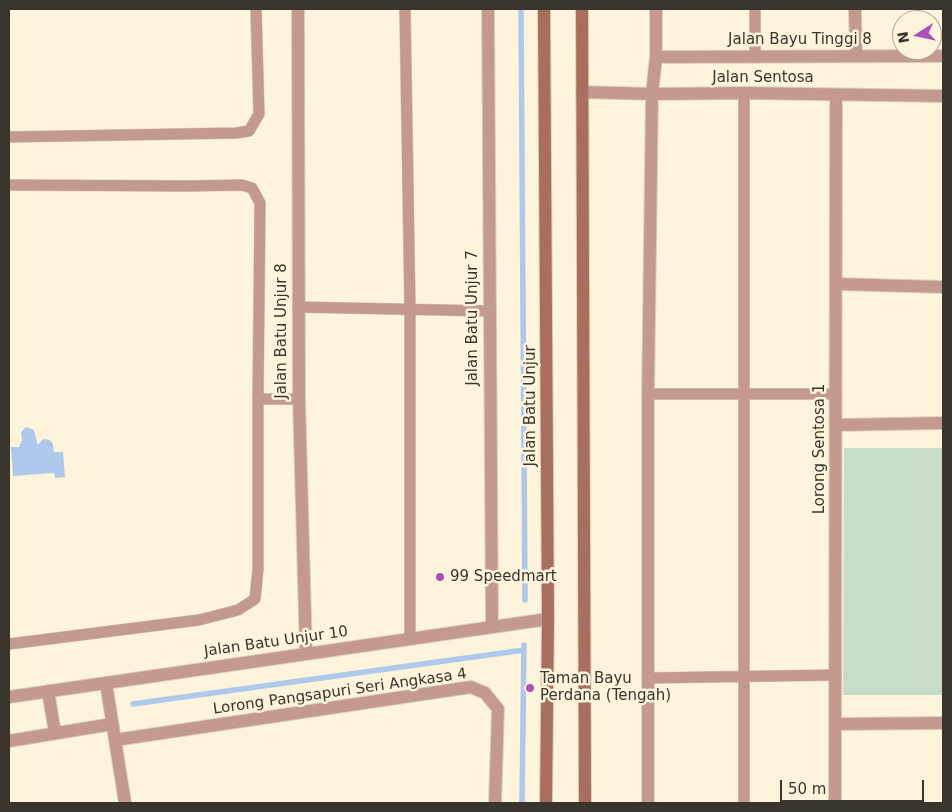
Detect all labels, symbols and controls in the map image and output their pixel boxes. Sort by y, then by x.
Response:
north arrow [892,10,942,60]
text: N [894,30,912,45]
street label: Jalan Bayu Tinggi 8 [728,31,872,49]
street label: Jalan Sentosa [712,69,814,87]
street label: Jalan Batu Unjur 7 [464,250,482,386]
street label: Jalan Batu Unjur 8 [273,263,291,399]
street label: Jalan Batu Unjur [522,345,540,467]
street label: Lorong Sentosa 1 [811,384,829,514]
place label: 99 Speedmart [450,568,557,586]
marker: 99 Speedmart [434,571,446,583]
street label: Jalan Batu Unjur 10 [203,623,349,661]
street label: Lorong Pangsapuri Seri Angkasa 4 [212,665,468,719]
place label: Taman Bayu Perdana (Tengah) [540,670,671,705]
marker: Taman Bayu Perdana (Tengah) [524,682,536,694]
scale bar [782,770,926,802]
text: 50 m [788,780,826,798]

